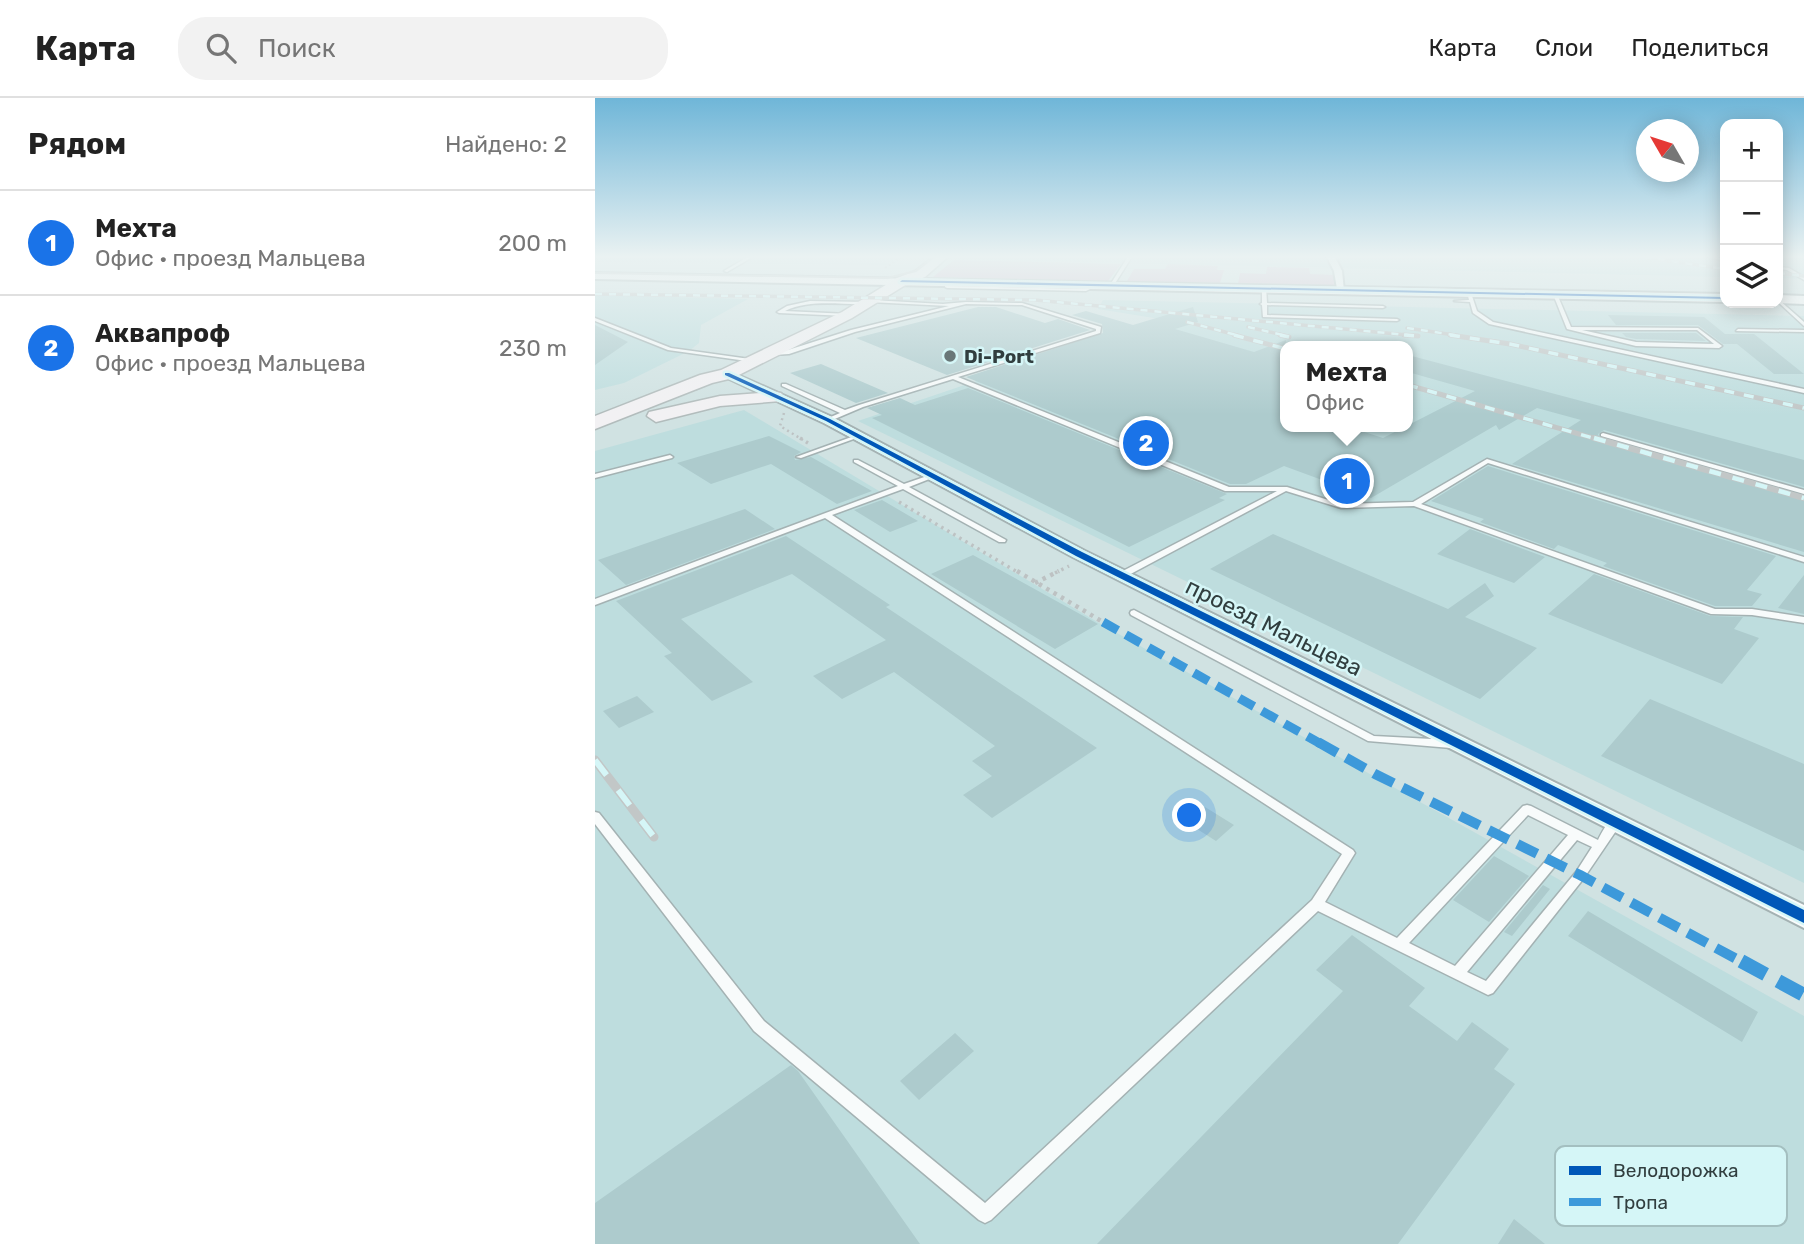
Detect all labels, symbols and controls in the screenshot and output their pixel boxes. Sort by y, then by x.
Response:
search box [178,17,668,80]
text: Карта [35,29,136,68]
icon: search [202,29,240,67]
text: Поиск [258,33,336,64]
text: Карта [1428,34,1497,62]
text: Слои [1535,34,1593,62]
text: Поделиться [1631,34,1769,62]
north arrow [1636,119,1699,182]
map controls [1720,119,1783,308]
button: + [1720,119,1783,182]
text: Рядом [28,126,126,162]
text: Найдено: 2 [445,130,567,158]
button: − [1720,182,1783,245]
text: Мехта [95,213,177,244]
text: 1 [45,229,57,257]
text: 200 m [498,229,567,257]
text: Офис · проезд Мальцева [95,244,366,272]
button: layers [1720,245,1783,308]
text: Аквапроф [95,318,230,349]
text: 2 [44,334,58,362]
text: 230 m [499,334,567,362]
popup [1280,341,1413,432]
place label: Di-Port [964,345,1034,368]
marker: Di-Port [942,348,958,364]
text: Офис · проезд Мальцева [95,349,366,377]
text: Мехта [1306,357,1387,388]
text: Офис [1306,388,1364,416]
pin: 2 [1123,417,1169,469]
pin: 1 [1324,455,1370,507]
street label: проезд Мальцева [1181,572,1367,682]
your location [1172,798,1206,832]
legend [1555,1146,1787,1226]
text: Велодорожка [1613,1159,1739,1182]
text: Тропа [1613,1191,1668,1214]

